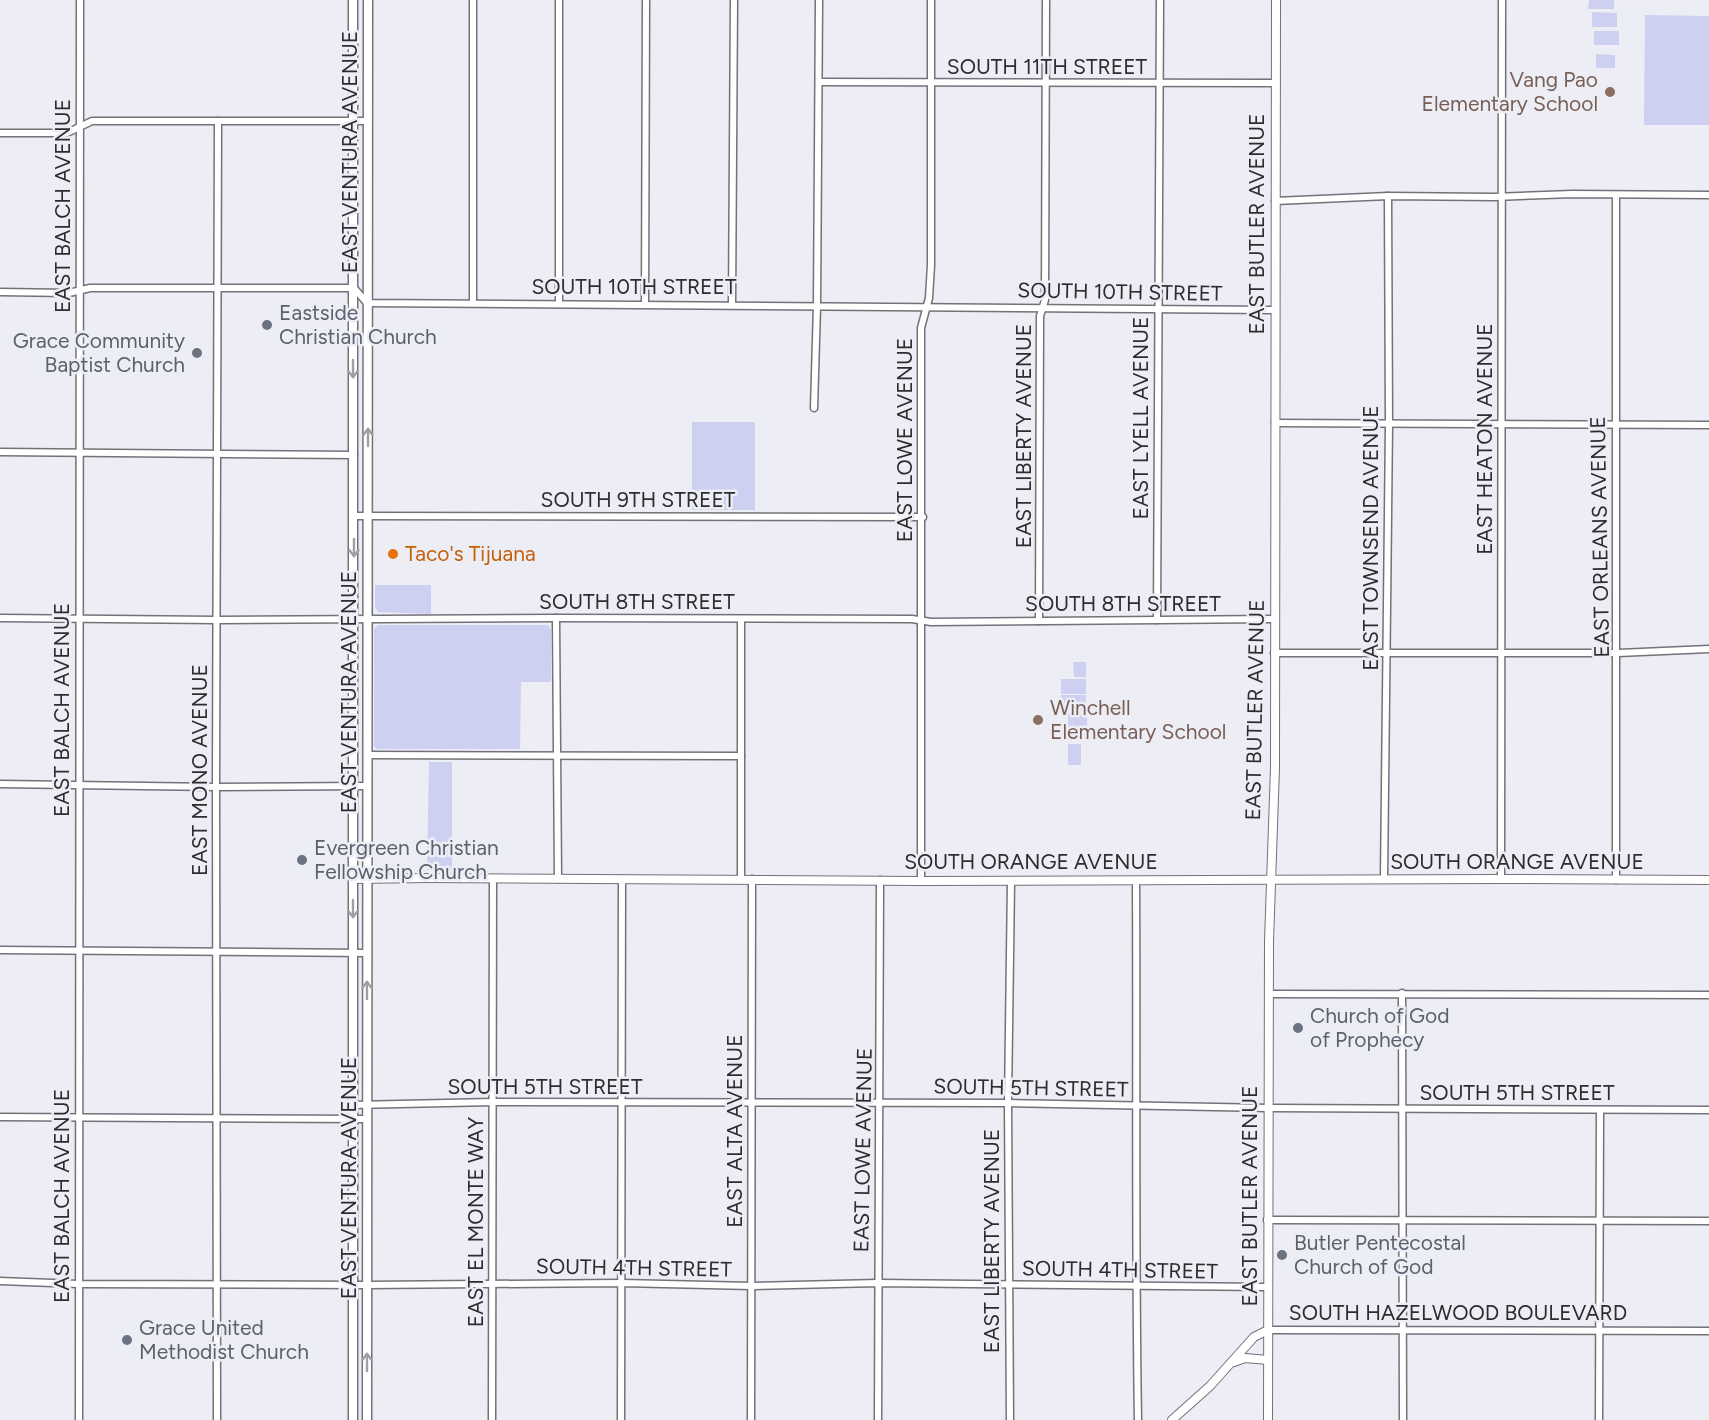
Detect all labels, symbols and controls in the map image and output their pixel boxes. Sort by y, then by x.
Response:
street label: EAST VENTURA AVENUE [337,31,362,273]
street label: SOUTH 11TH STREET [947,54,1148,79]
place label: Vang Pao Elementary School [1422,67,1598,116]
marker: Vang Pao Elementary School [1603,85,1617,99]
street label: EAST BALCH AVENUE [50,99,75,313]
street label: EAST BUTLER AVENUE [1244,114,1269,334]
street label: SOUTH 10TH STREET [531,274,737,299]
street label: SOUTH 10TH STREET [1017,277,1223,306]
place label: Eastside Christian Church [279,300,437,349]
street label: EAST LYELL AVENUE [1128,317,1153,519]
marker: Eastside Christian Church [260,318,274,332]
street label: EAST HEATON AVENUE [1472,323,1497,555]
street label: EAST LIBERTY AVENUE [1011,324,1036,548]
place label: Grace Community Baptist Church [13,328,185,377]
street label: EAST LOWE AVENUE [892,338,917,542]
marker: Grace Community Baptist Church [190,346,204,360]
one-way arrow [348,358,359,378]
street label: EAST TOWNSEND AVENUE [1358,405,1383,671]
street label: EAST ORLEANS AVENUE [1585,416,1614,658]
one-way arrow [362,428,374,448]
street label: SOUTH 9TH STREET [541,487,736,512]
one-way arrow [348,538,360,558]
place label: Taco's Tijuana [405,541,536,566]
marker: Taco's Tijuana [386,547,400,561]
street label: EAST VENTURA AVENUE [336,571,361,813]
street label: SOUTH 8TH STREET [539,589,735,614]
street label: SOUTH 8TH STREET [1025,591,1221,616]
street label: EAST BUTLER AVENUE [1240,599,1269,821]
street label: EAST BALCH AVENUE [49,603,74,817]
street label: EAST MONO AVENUE [187,664,212,876]
place label: Winchell Elementary School [1050,695,1226,744]
marker: Winchell Elementary School [1031,713,1045,727]
place label: Evergreen Christian Fellowship Church [314,835,499,884]
street label: SOUTH ORANGE AVENUE [904,849,1158,874]
street label: SOUTH ORANGE AVENUE [1390,849,1644,874]
marker: Evergreen Christian Fellowship Church [295,853,309,867]
one-way arrow [347,899,359,919]
one-way arrow [361,981,373,1001]
place label: Church of God of Prophecy [1310,1003,1450,1052]
marker: Church of God of Prophecy [1291,1021,1305,1035]
street label: EAST ALTA AVENUE [722,1034,747,1228]
street label: EAST LOWE AVENUE [848,1047,877,1252]
street label: EAST VENTURA AVENUE [336,1057,361,1299]
street label: SOUTH 5TH STREET [933,1073,1129,1102]
street label: SOUTH 5TH STREET [447,1074,643,1099]
street label: SOUTH 5TH STREET [1419,1080,1615,1105]
street label: EAST BUTLER AVENUE [1237,1086,1262,1306]
street label: EAST BALCH AVENUE [49,1089,74,1303]
street label: EAST EL MONTE WAY [463,1116,488,1327]
street label: EAST LIBERTY AVENUE [979,1129,1004,1353]
place label: Butler Pentecostal Church of God [1294,1230,1466,1279]
marker: Butler Pentecostal Church of God [1275,1248,1289,1262]
street label: SOUTH 4TH STREET [536,1253,733,1282]
street label: SOUTH 4TH STREET [1022,1255,1219,1284]
street label: SOUTH HAZELWOOD BOULEVARD [1289,1300,1627,1325]
place label: Grace United Methodist Church [139,1315,309,1364]
marker: Grace United Methodist Church [120,1333,134,1347]
one-way arrow [361,1352,373,1372]

